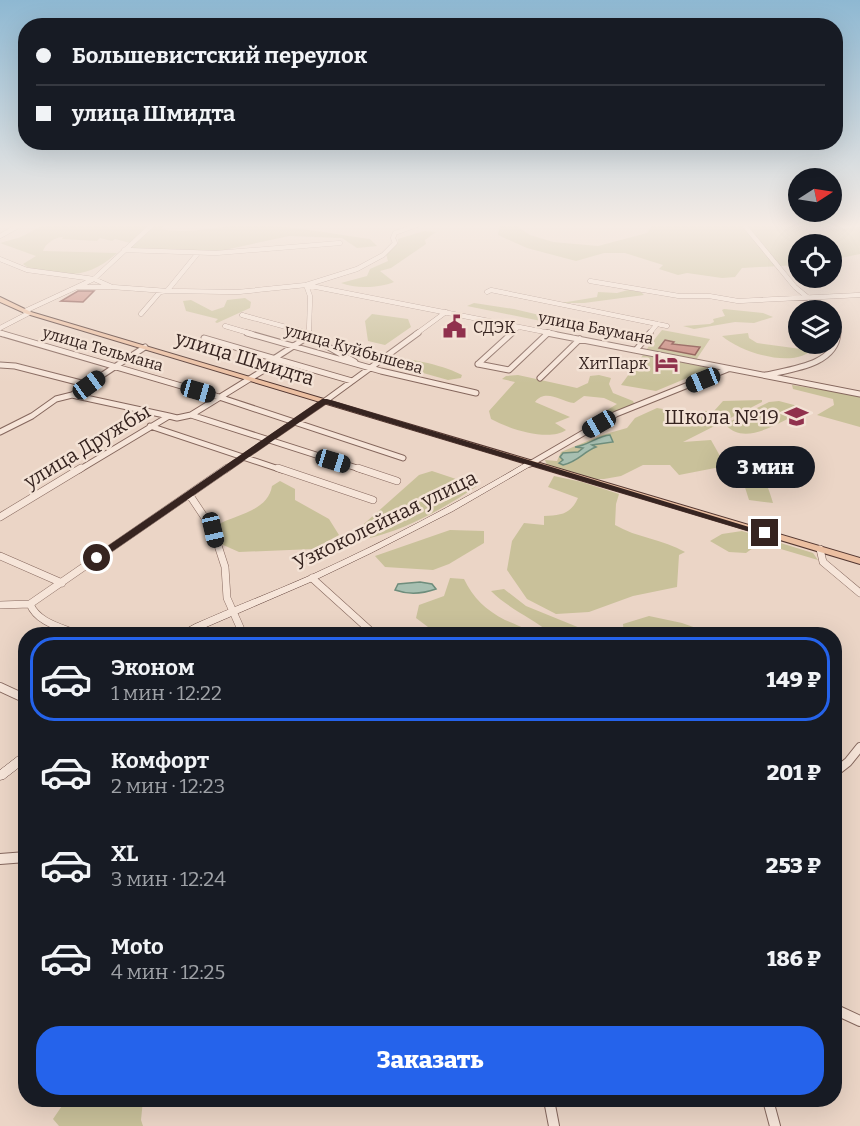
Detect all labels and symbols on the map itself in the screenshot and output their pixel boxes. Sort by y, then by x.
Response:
north arrow [788,168,842,222]
street label: улица Баумана [536,307,655,349]
public building icon: СДЭК [442,314,468,340]
place label: СДЭК [473,318,516,337]
street label: улица Куйбышева [282,320,425,378]
street label: улица Тельмана [39,322,166,375]
street label: улица Шмидта [172,325,317,391]
hotel icon: ХитПарк [653,350,679,376]
place label: ХитПарк [579,354,649,373]
car [683,365,723,395]
car [69,367,109,403]
car [178,377,218,405]
street label: улица Дружбы [19,399,155,494]
school or university icon: Школа №19 [784,404,810,430]
place label: Школа №19 [664,405,779,429]
car [579,407,619,441]
callout: 3 мин [716,446,814,488]
car [313,447,353,475]
street label: Узкоколейная улица [289,465,481,575]
car [200,510,226,550]
route end [751,519,778,546]
route start [83,544,110,571]

